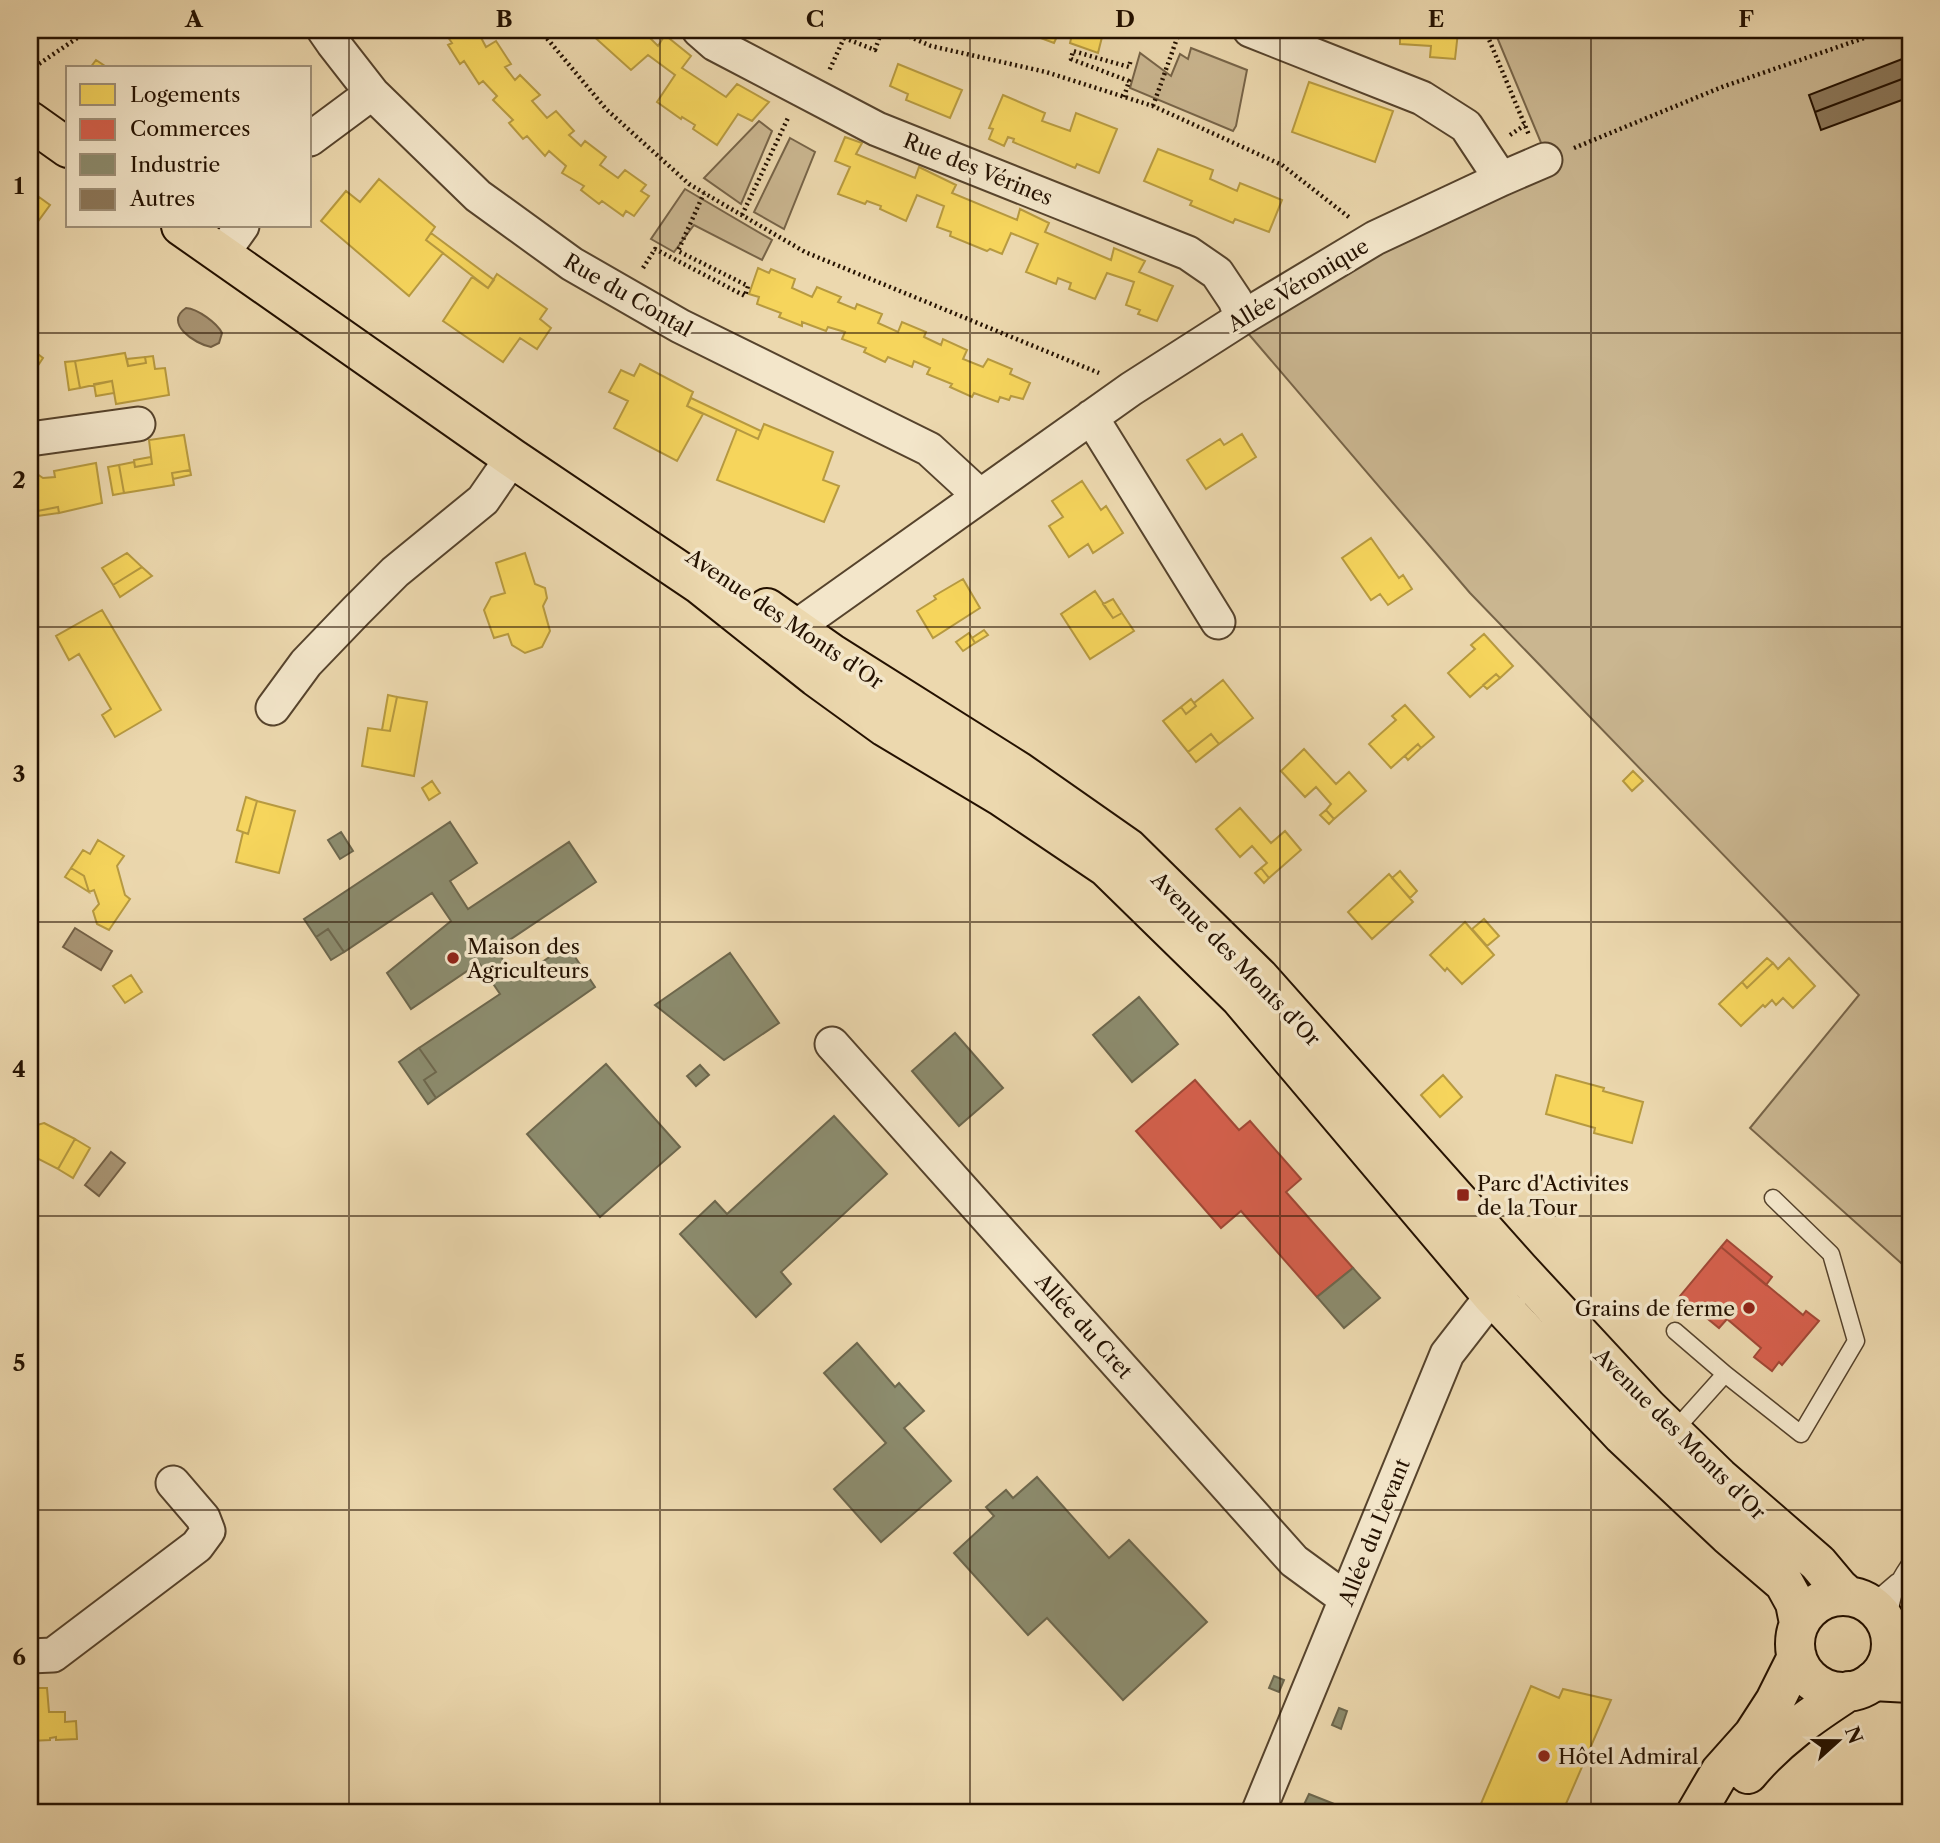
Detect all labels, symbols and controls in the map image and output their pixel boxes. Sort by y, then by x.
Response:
text: A [184,5,204,33]
text: B [495,5,513,33]
text: C [806,5,824,33]
text: D [1115,5,1135,33]
text: E [1428,5,1444,33]
text: F [1738,5,1754,33]
legend [66,66,312,228]
text: Logements [130,82,240,107]
text: Commerces [130,116,250,141]
street label: Rue des Vérines [900,128,1056,210]
text: Industrie [130,152,220,177]
text: 1 [14,172,25,200]
text: Autres [129,186,195,211]
street label: Allée Véronique [1222,233,1373,337]
street label: Rue du Contal [559,248,697,342]
text: 2 [12,466,26,494]
street label: Avenue des Monts d'Or [681,543,888,694]
text: 3 [13,760,26,788]
street label: Avenue des Monts d'Or [1146,866,1326,1051]
place label: Maison des Agriculteurs [466,934,589,983]
marker: Maison des Agriculteurs [445,950,461,966]
text: 4 [12,1055,26,1083]
place label: Parc d'Activites de la Tour [1477,1171,1629,1220]
marker: Parc d'Activites de la Tour [1455,1187,1471,1203]
street label: Allée du Cret [1030,1268,1138,1384]
place label: Grains de ferme [1575,1296,1735,1321]
marker: Grains de ferme [1741,1300,1757,1316]
street label: Avenue des Monts d'Or [1588,1342,1771,1525]
text: 5 [13,1349,25,1377]
street label: Allée du Levant [1333,1454,1415,1610]
text: 6 [12,1643,26,1671]
north arrow [1804,1706,1874,1776]
text: N [1840,1723,1867,1747]
place label: Hôtel Admiral [1558,1744,1699,1769]
marker: Hôtel Admiral [1536,1748,1552,1764]

